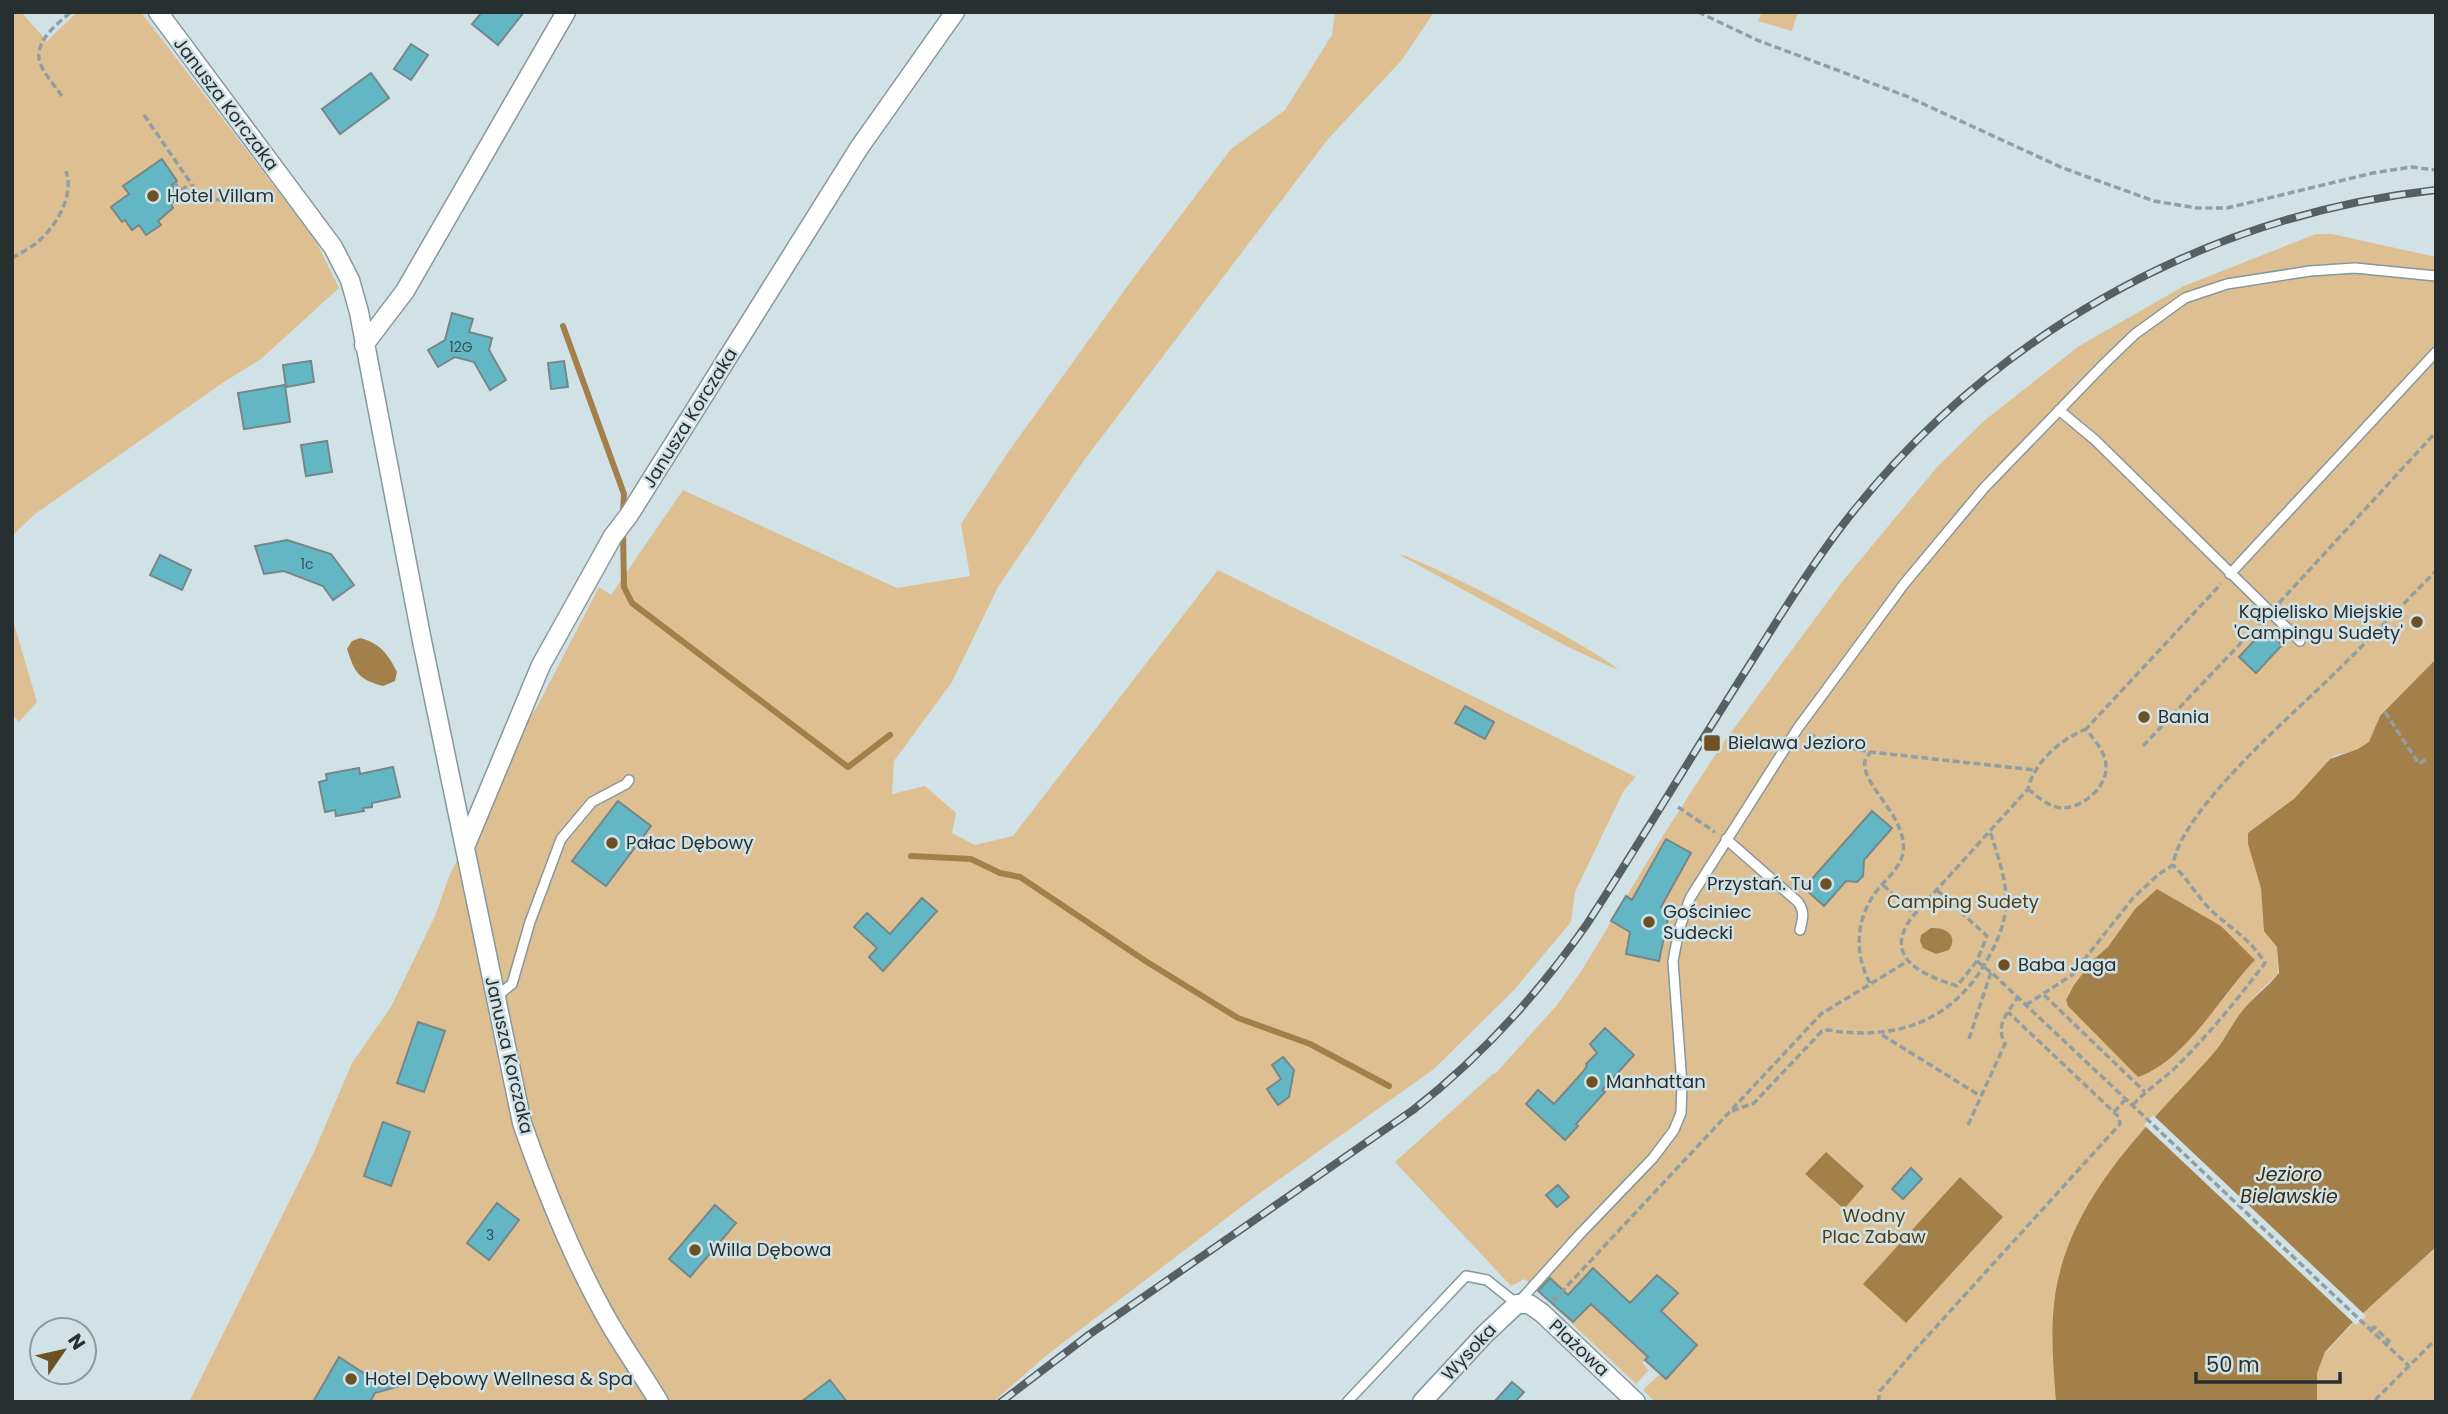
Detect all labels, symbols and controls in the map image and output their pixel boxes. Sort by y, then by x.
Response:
street label: Janusza Korczaka [168,32,285,176]
place label: Hotel Villam [167,183,274,208]
marker: Hotel Villam [145,188,161,204]
house number: 12G [449,337,473,357]
street label: Janusza Korczaka [636,343,743,493]
house number: 1c [301,554,313,574]
place label: Kąpielisko Miejskie 'Campingu Sudety' [2234,599,2403,645]
marker: Kąpielisko Miejskie 'Campingu Sudety' [2409,614,2425,630]
place label: Bania [2158,704,2209,729]
marker: Bania [2136,709,2152,725]
place label: Bielawa Jezioro [1728,730,1866,755]
marker: Bielawa Jezioro [1702,733,1722,753]
place label: Pałac Dębowy [626,830,753,855]
marker: Pałac Dębowy [604,835,620,851]
place label: Przystań. Tu [1707,871,1812,896]
marker: Przystań. Tu [1818,876,1834,892]
park label: Camping Sudety [1887,889,2039,914]
place label: Gościniec Sudecki [1663,899,1751,945]
marker: Gościniec Sudecki [1641,914,1657,930]
place label: Baba Jaga [2018,952,2116,977]
marker: Baba Jaga [1996,957,2012,973]
street label: Janusza Korczaka [479,974,540,1136]
place label: Manhattan [1606,1069,1706,1094]
marker: Manhattan [1584,1074,1600,1090]
water label: Jezioro Bielawskie [2240,1161,2338,1210]
park label: Wodny Plac Zabaw [1822,1203,1926,1249]
house number: 3 [486,1225,494,1245]
place label: Willa Dębowa [709,1237,831,1262]
marker: Willa Dębowa [687,1242,703,1258]
street label: Plażowa [1544,1313,1615,1382]
north arrow [28,1316,98,1386]
street label: Wysoka [1436,1318,1502,1386]
text: N [61,1328,92,1355]
scale bar [2196,1340,2340,1384]
text: 50 m [2206,1350,2260,1379]
place label: Hotel Dębowy Wellnesa & Spa [365,1366,633,1391]
marker: Hotel Dębowy Wellnesa & Spa [343,1371,359,1387]

